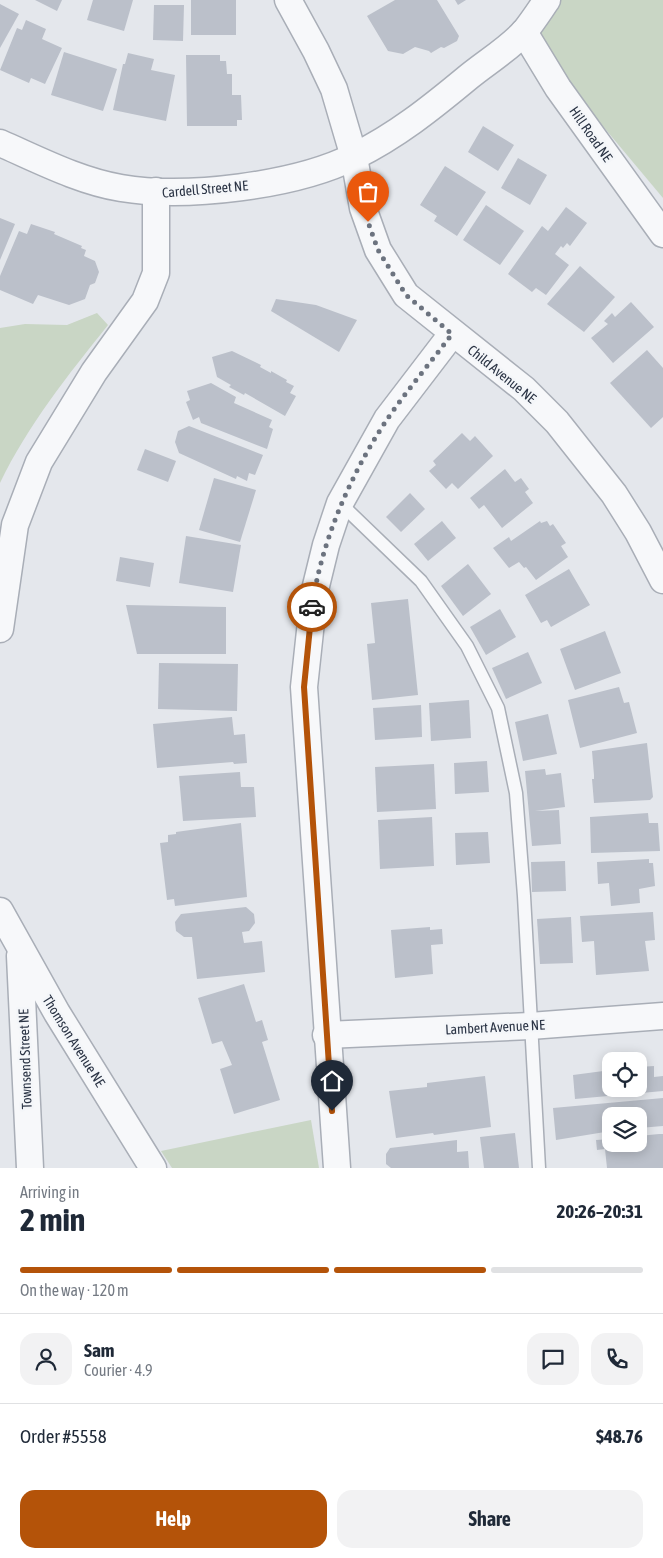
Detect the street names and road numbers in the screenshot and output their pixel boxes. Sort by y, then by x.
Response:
street label: Hill Road NE [566,103,616,165]
street label: Cardell Street NE [161,177,249,201]
street label: Child Avenue NE [465,342,539,406]
street label: Thomson Avenue NE [40,992,108,1090]
street label: Townsend Street NE [15,1009,35,1109]
street label: Lambert Avenue NE [445,1016,545,1038]

